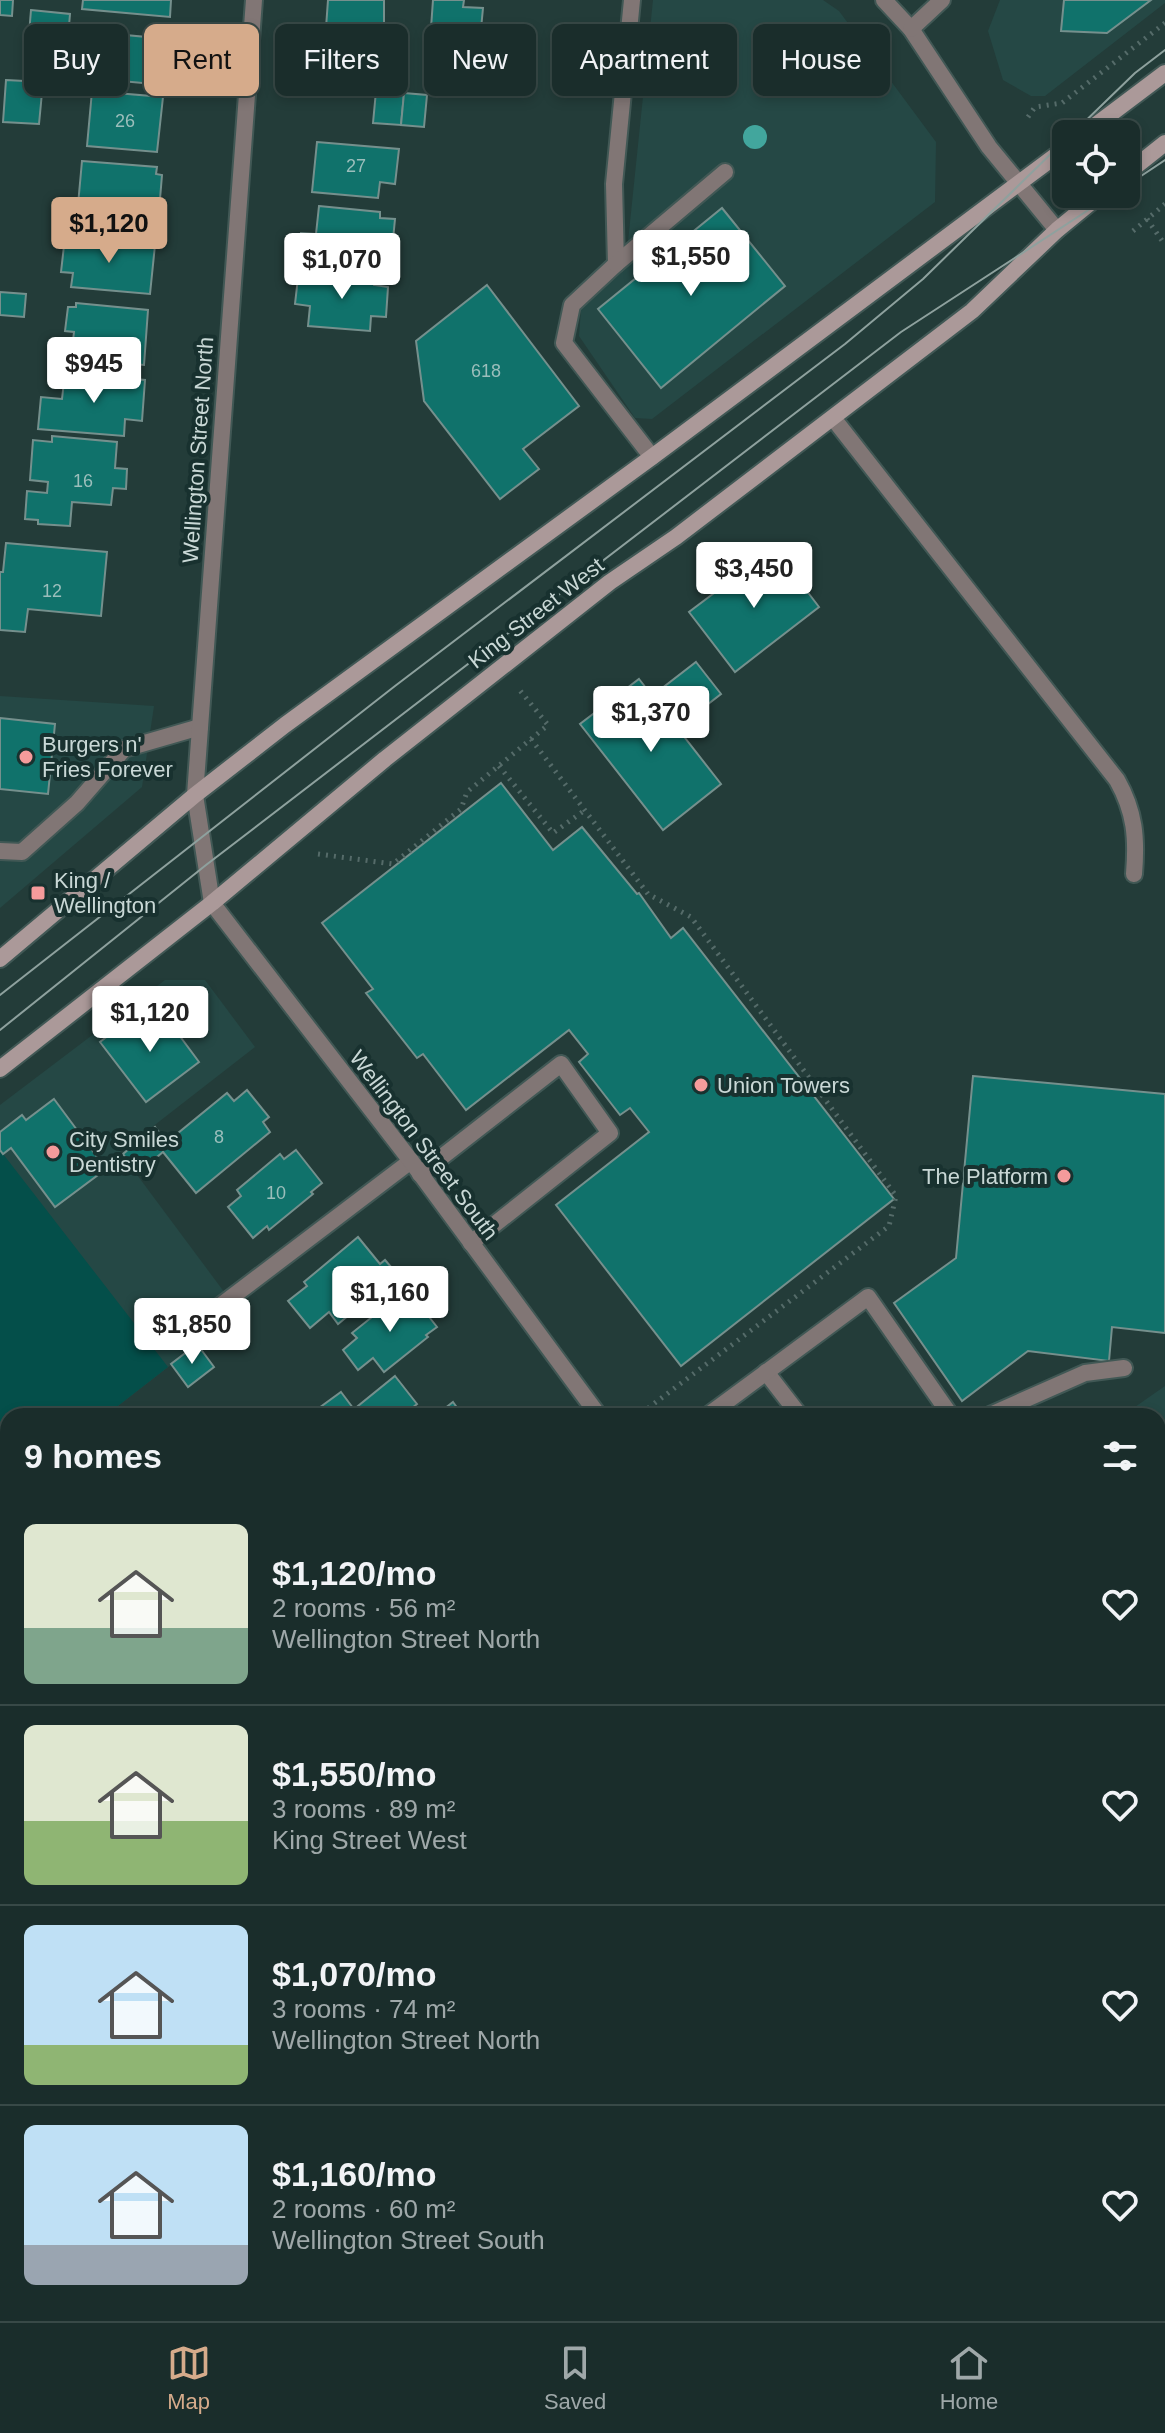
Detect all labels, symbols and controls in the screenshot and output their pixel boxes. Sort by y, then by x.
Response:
chip: Buy [24,24,128,96]
chip: Rent [144,24,259,96]
chip: Filters [275,24,408,96]
chip: New [424,24,536,96]
chip: Apartment [552,24,737,96]
chip: House [753,24,890,96]
house number: 26 [115,111,135,131]
map controls [1052,120,1140,208]
button: locate [1052,120,1140,208]
house number: 27 [346,156,366,176]
pin: $1,120 [44,197,174,265]
text: $1,120 [69,208,149,238]
pin: $1,550 [626,230,756,298]
pin: $1,070 [277,233,407,301]
text: $1,550 [651,241,731,271]
text: $1,070 [302,244,382,274]
street label: Wellington Street North [178,336,218,564]
pin: $945 [47,337,141,405]
text: $945 [65,348,123,378]
house number: 618 [471,361,501,381]
house number: 16 [73,471,93,491]
pin: $3,450 [689,542,819,610]
street label: King Street West [463,552,609,674]
text: $3,450 [714,553,794,583]
house number: 12 [42,581,62,601]
pin: $1,370 [586,686,716,754]
text: $1,370 [611,697,691,727]
place label: Burgers n' Fries Forever [42,732,173,782]
marker: Burgers n' Fries Forever [17,748,35,766]
place label: King / Wellington [54,868,156,918]
marker: King / Wellington [29,884,47,902]
pin: $1,120 [85,986,215,1054]
text: $1,120 [110,997,190,1027]
street label: Wellington Street South [345,1045,503,1245]
place label: Union Towers [717,1073,850,1098]
marker: Union Towers [692,1076,710,1094]
place label: City Smiles Dentistry [69,1127,179,1177]
house number: 8 [214,1127,224,1147]
marker: City Smiles Dentistry [44,1143,62,1161]
place label: The Platform [922,1164,1048,1189]
marker: The Platform [1055,1167,1073,1185]
house number: 10 [266,1183,286,1203]
pin: $1,160 [325,1266,455,1334]
text: $1,160 [350,1277,430,1307]
pin: $1,850 [127,1298,257,1366]
text: $1,850 [152,1309,232,1339]
icon: filters [1098,1434,1142,1478]
text: 9 homes [24,1437,162,1475]
text: $1,120/mo [272,1554,436,1592]
icon: home [88,1556,184,1652]
icon: heart [1098,1582,1142,1626]
text: 2 rooms · 56 m² [272,1593,456,1623]
text: Wellington Street North [272,1624,540,1654]
text: $1,550/mo [272,1755,436,1793]
icon: home [88,1757,184,1853]
icon: heart [1098,1783,1142,1827]
text: 3 rooms · 89 m² [272,1794,456,1824]
text: King Street West [272,1825,467,1855]
text: $1,070/mo [272,1955,436,1993]
icon: home [88,1957,184,2053]
icon: heart [1098,1983,1142,2027]
text: 3 rooms · 74 m² [272,1994,456,2024]
text: Wellington Street North [272,2025,540,2055]
text: $1,160/mo [272,2155,436,2193]
icon: home [88,2157,184,2253]
icon: heart [1098,2183,1142,2227]
text: 2 rooms · 60 m² [272,2194,456,2224]
text: Wellington Street South [272,2225,545,2255]
tab: Map [167,2341,211,2415]
tab: Saved [544,2341,606,2415]
tab: Home [940,2341,998,2415]

